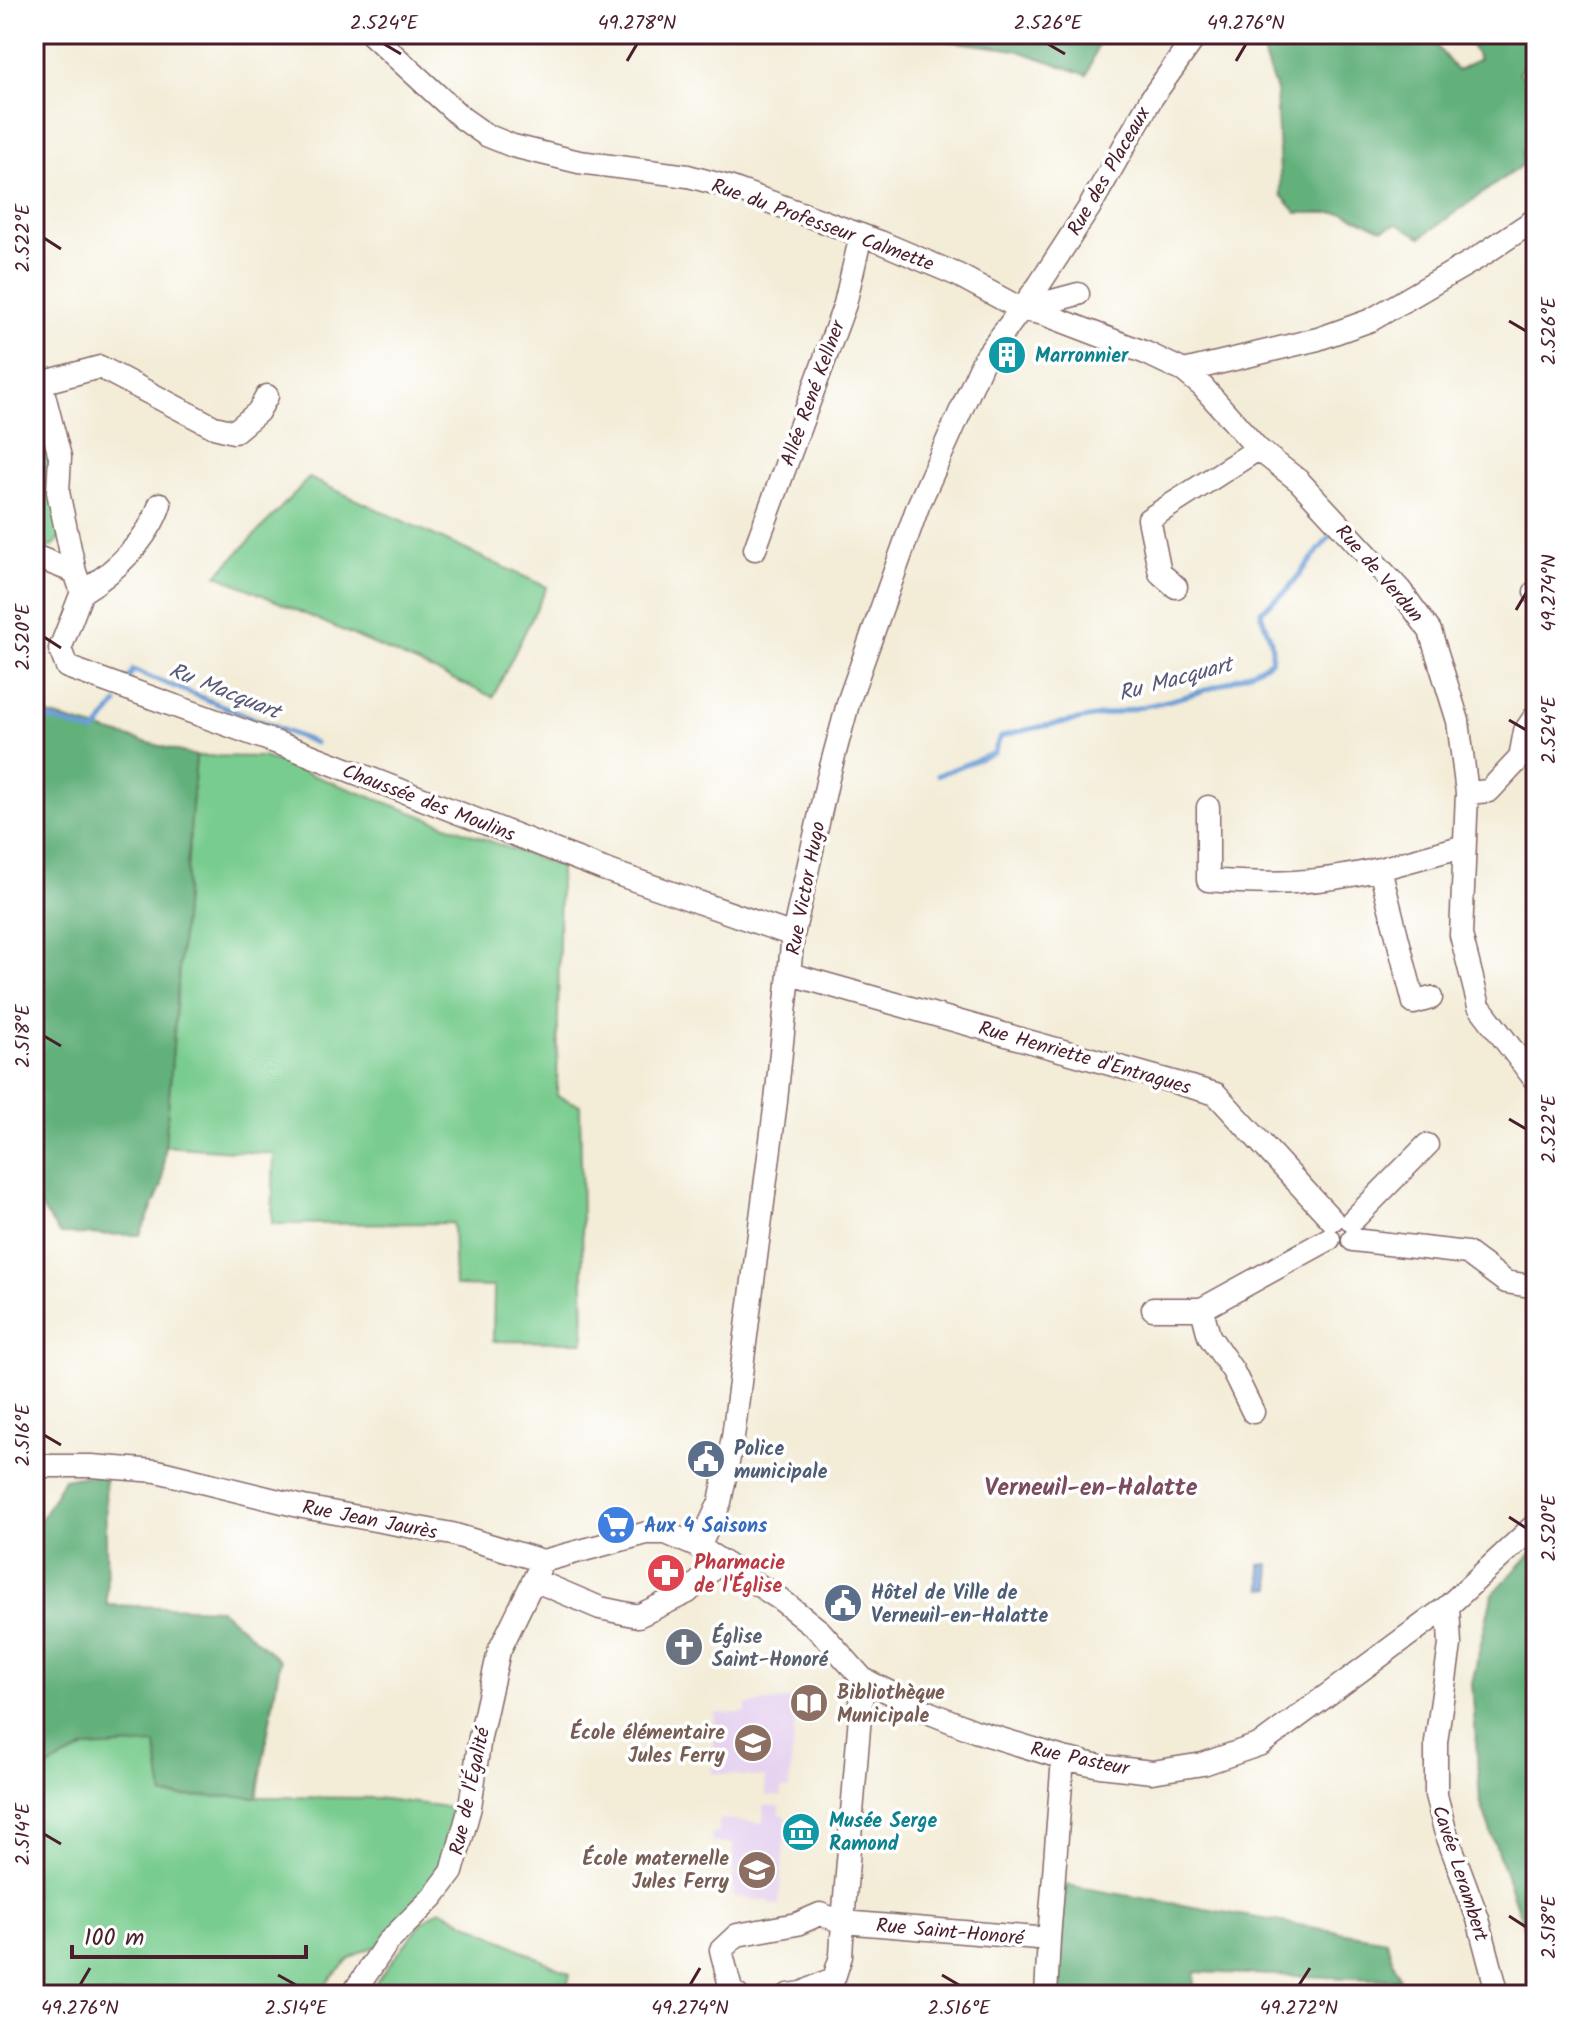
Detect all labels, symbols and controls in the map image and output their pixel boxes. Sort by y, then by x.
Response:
text: 2.524°E [350,8,419,40]
text: 49.278°N [598,8,676,40]
text: 2.526°E [1014,8,1083,40]
text: 49.276°N [1207,8,1285,40]
street label: Rue des Placeaux [1060,101,1160,243]
street label: Rue du Professeur Calmette [706,171,938,281]
text: 2.522°E [8,202,40,272]
text: 2.526°E [1534,296,1566,365]
street label: Allée René Kellner [773,315,856,471]
building icon: Marronnier [986,334,1028,376]
place label: Marronnier [1035,341,1129,373]
street label: Rue de Verdun [1326,518,1431,631]
text: 49.274°N [1534,554,1566,632]
text: 2.520°E [8,602,40,671]
water label: Ru Macquart [1115,647,1240,712]
water label: Ru Macquart [163,654,288,732]
text: 2.524°E [1534,695,1566,764]
street label: Chaussée des Moulins [337,756,520,852]
street label: Rue Victor Hugo [778,819,836,958]
text: 2.518°E [8,1003,40,1068]
street label: Rue Henriette d'Entragues [974,1013,1195,1105]
text: 2.522°E [1534,1093,1566,1163]
text: 2.516°E [8,1402,40,1466]
place label: Police municipale [734,1434,828,1489]
public building icon: Police municipale [685,1438,727,1480]
district label: Verneuil-en-Halatte [985,1469,1198,1508]
street label: Rue Jean Jaurès [299,1492,440,1550]
text: 2.520°E [1534,1493,1566,1562]
supermarket icon: Aux 4 Saisons [595,1504,637,1546]
place label: Aux 4 Saisons [644,1511,768,1543]
place label: Pharmacie de l'Église [694,1548,785,1603]
pharmacy icon: Pharmacie de l'Église [645,1552,687,1594]
place label: Hôtel de Ville de Verneuil-en-Halatte [871,1578,1049,1633]
public building icon: Hôtel de Ville de Verneuil-en-Halatte [822,1582,864,1624]
place label: Église Saint-Honoré [712,1622,829,1677]
church icon: Église Saint-Honoré [663,1626,705,1668]
place label: Bibliothèque Municipale [837,1678,945,1733]
library icon: Bibliothèque Municipale [788,1682,830,1724]
place label: École élémentaire Jules Ferry [570,1718,726,1773]
school or university icon: École élémentaire Jules Ferry [732,1722,774,1764]
street label: Rue de l'Égalité [442,1723,500,1858]
street label: Rue Pasteur [1027,1734,1133,1786]
text: 2.514°E [8,1801,40,1865]
street label: Cavée Lerambert [1422,1801,1496,1946]
place label: Musée Serge Ramond [829,1806,937,1861]
museum icon: Musée Serge Ramond [780,1811,822,1853]
place label: École maternelle Jules Ferry [582,1844,730,1899]
school or university icon: École maternelle Jules Ferry [736,1849,778,1891]
text: 2.518°E [1534,1894,1566,1959]
scale bar [72,1909,306,1959]
street label: Rue Saint-Honoré [875,1911,1026,1955]
text: 100 m [84,1919,144,1958]
text: 49.276°N [41,1993,119,2025]
text: 2.514°E [265,1993,329,2025]
text: 49.274°N [651,1993,729,2025]
text: 2.516°E [928,1993,992,2025]
text: 49.272°N [1260,1993,1338,2025]

